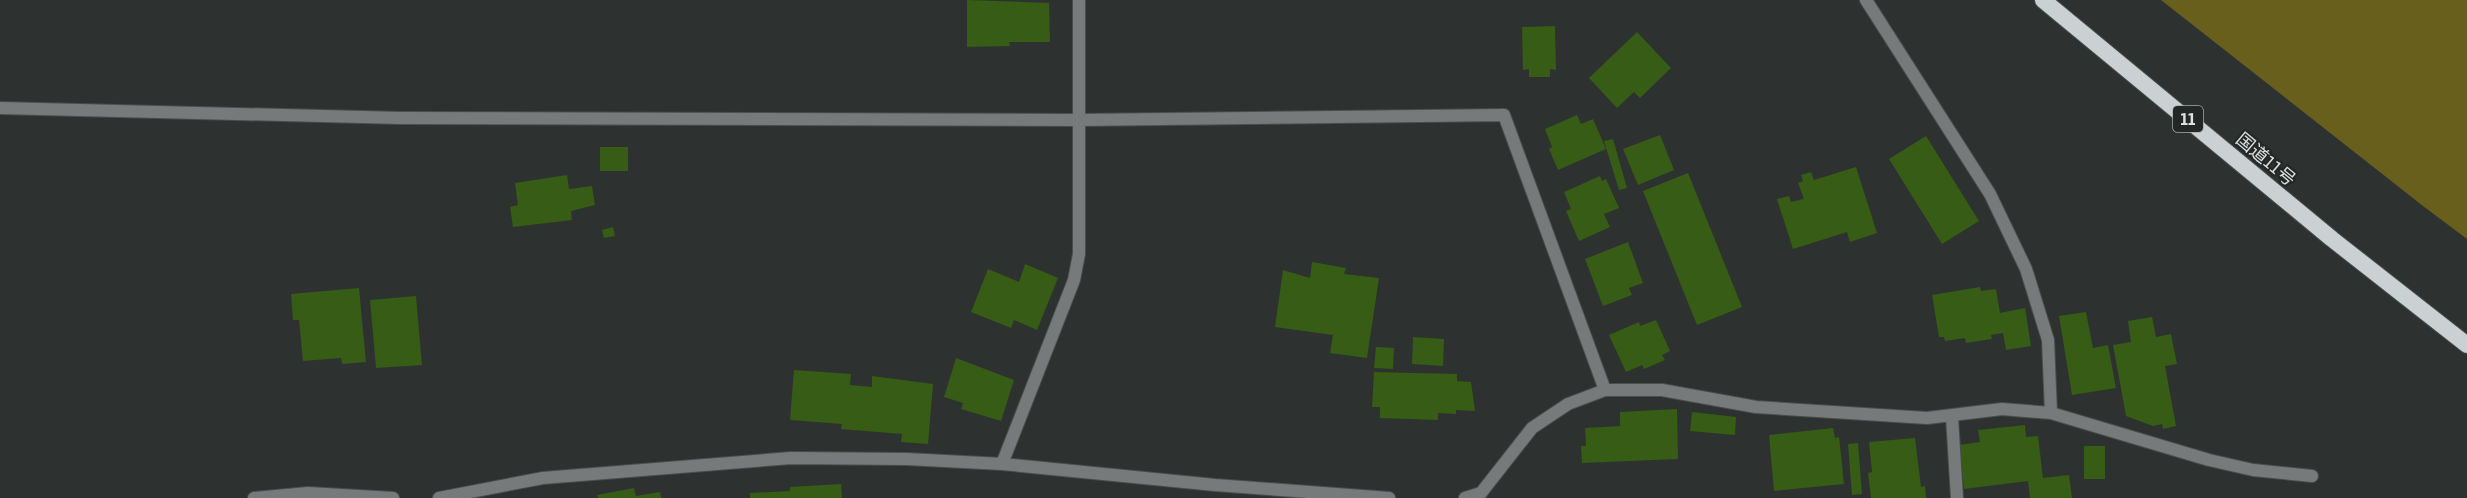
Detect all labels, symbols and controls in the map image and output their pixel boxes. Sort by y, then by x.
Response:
road number: 11 [2173,106,2203,132]
street label: 国道11号 [2232,128,2300,190]

